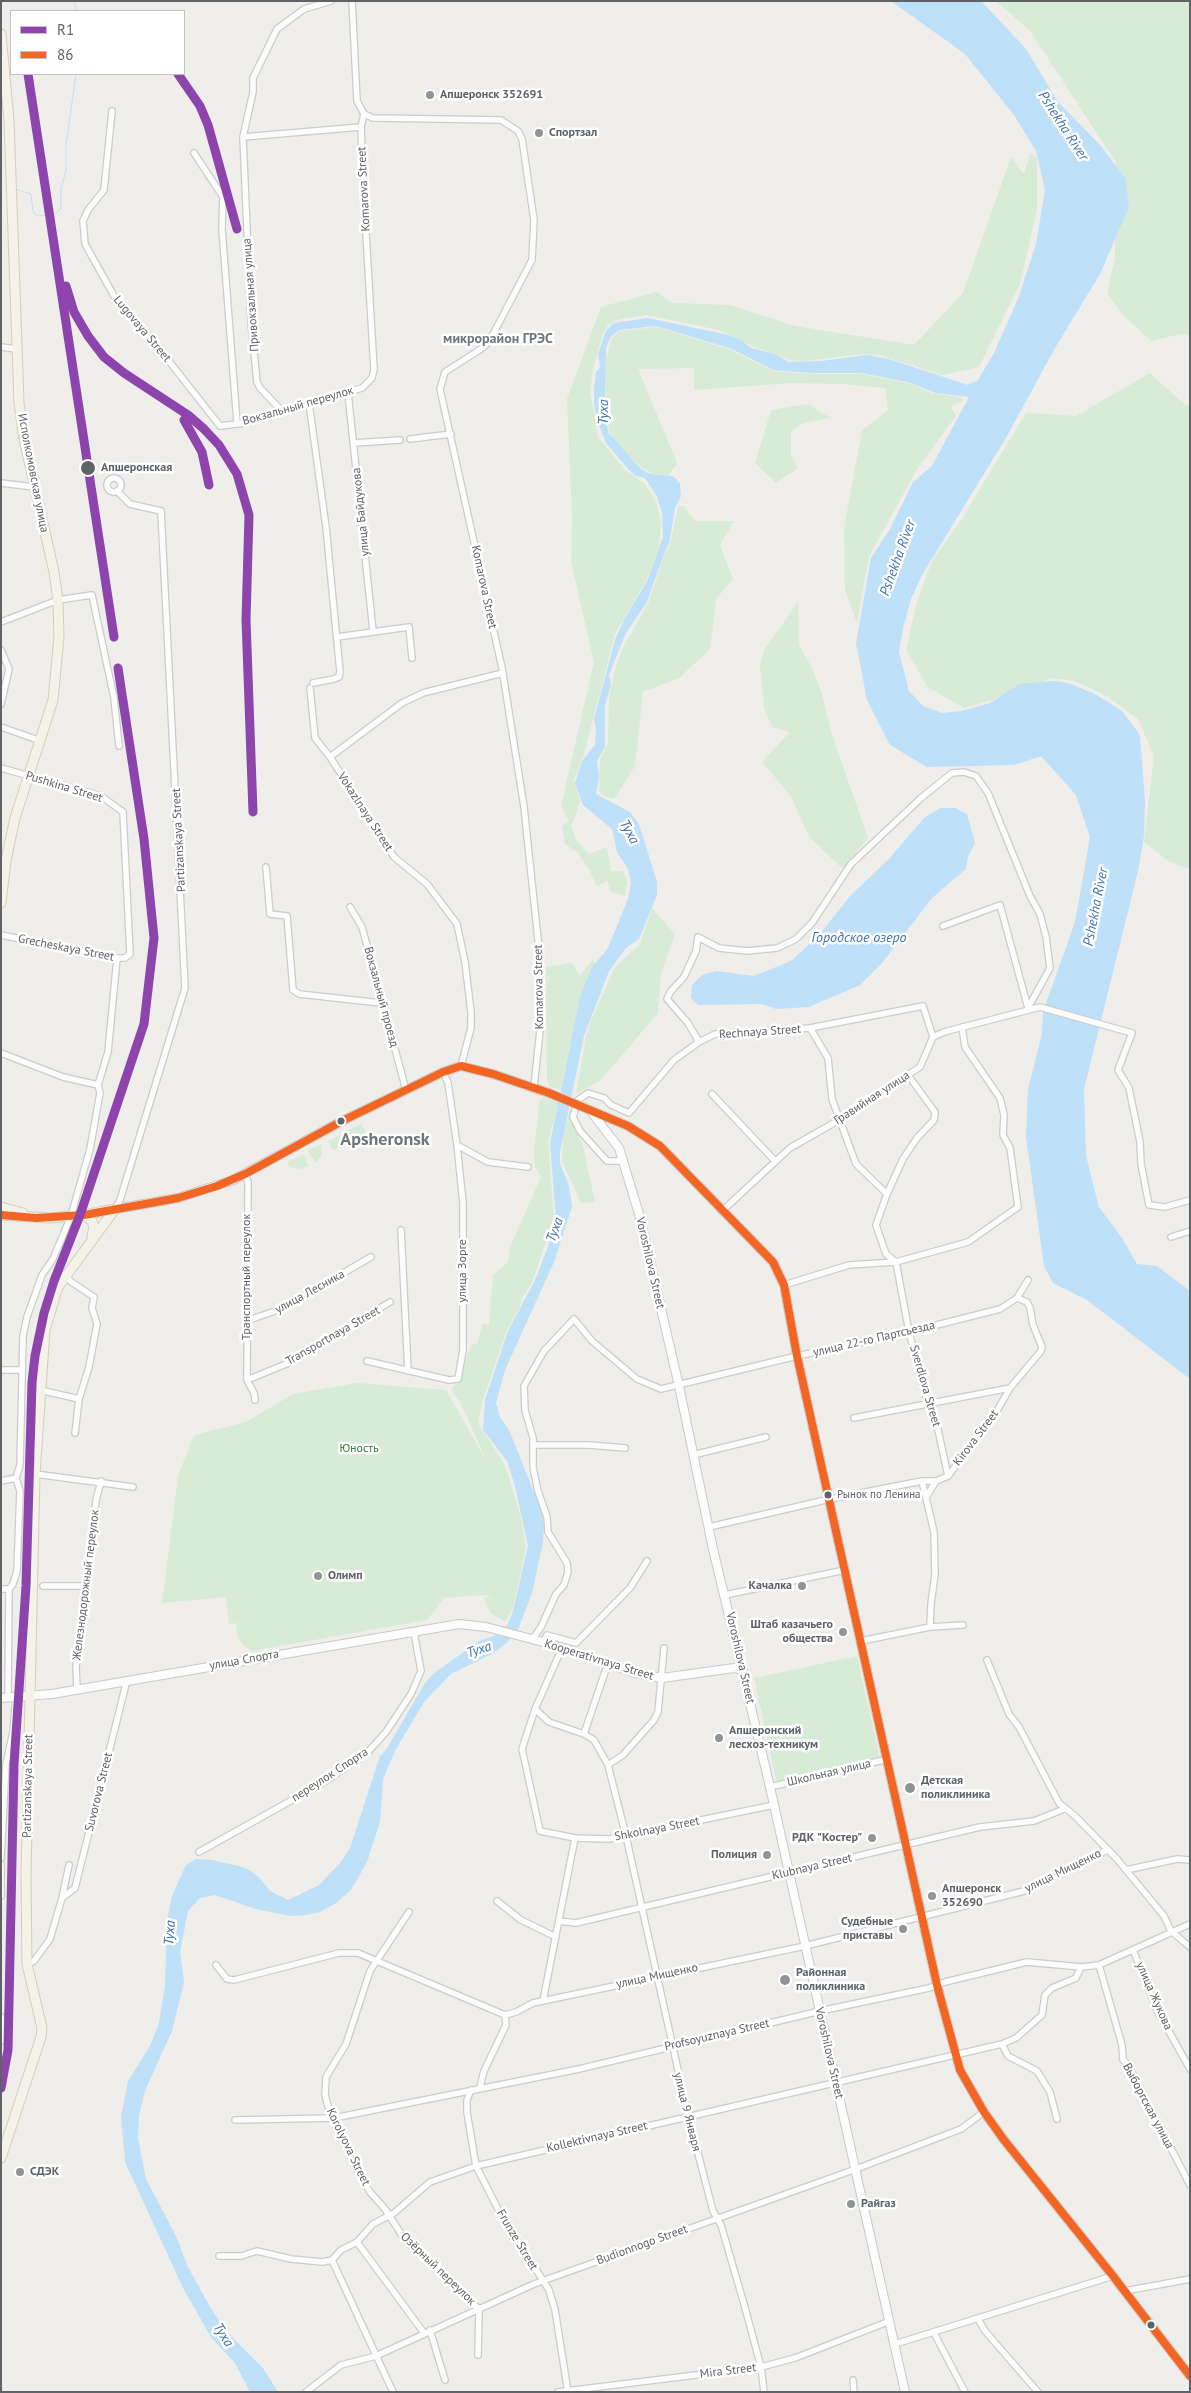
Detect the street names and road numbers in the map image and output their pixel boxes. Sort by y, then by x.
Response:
street label: Komarova Street [355,146,373,232]
street label: Привокзальная улица [240,238,262,352]
street label: Lugovaya Street [110,293,174,365]
street label: Вокзальный переулок [241,383,355,429]
street label: Исполкомовская улица [14,412,52,534]
street label: улица Байдукова [349,467,373,557]
street label: Komarova Street [468,544,500,630]
street label: Pushkina Street [24,768,104,806]
street label: Vokazlnaya Street [334,770,396,854]
street label: Partizanskaya Street [169,788,189,892]
street label: Grecheskaya Street [17,932,115,964]
street label: Komarova Street [531,944,547,1030]
street label: Вокзальный проезд [361,945,401,1049]
street label: Rechnaya Street [718,1022,802,1042]
street label: Гравийная улица [831,1068,913,1128]
street label: Транспортный переулок [240,1214,254,1340]
street label: Voroshilova Street [632,1216,668,1310]
street label: улица Зорге [456,1239,470,1303]
street label: улица Лесника [273,1267,347,1317]
street label: Transportnaya Street [283,1303,383,1369]
street label: улица 22-го Партсъезда [812,1318,936,1360]
street label: Sverdlova Street [906,1344,944,1428]
street label: Kirova Street [950,1407,1002,1469]
street label: Железнодорожный переулок [70,1509,102,1661]
street label: Voroshilova Street [722,1611,758,1705]
street label: Kooperativnaya Street [543,1637,655,1683]
street label: улица Спорта [208,1647,280,1673]
street label: Partizanskaya Street [20,1734,36,1838]
street label: переулок Спорта [289,1745,371,1805]
street label: Suvorova Street [82,1751,116,1833]
street label: Школьная улица [785,1756,873,1790]
street label: Shkolnaya Street [613,1814,701,1844]
street label: улица Мищенко [1022,1846,1104,1896]
street label: Klubnaya Street [771,1851,853,1883]
street label: улица Мищенко [615,1960,699,1992]
street label: улица Жукова [1133,1960,1175,2032]
street label: Voroshilova Street [811,2006,847,2100]
street label: Profsoyuznaya Street [663,2016,771,2054]
street label: Выборгская улица [1119,2061,1177,2151]
street label: улица 9 Января [670,2071,704,2153]
street label: Korolyova Street [323,2106,373,2188]
street label: Kollektivnaya Street [545,2118,649,2156]
street label: Frunze Street [493,2207,541,2273]
street label: Budionnogo Street [594,2222,690,2268]
street label: Озёрный переулок [397,2230,479,2308]
street label: Mira Street [699,2360,757,2382]

